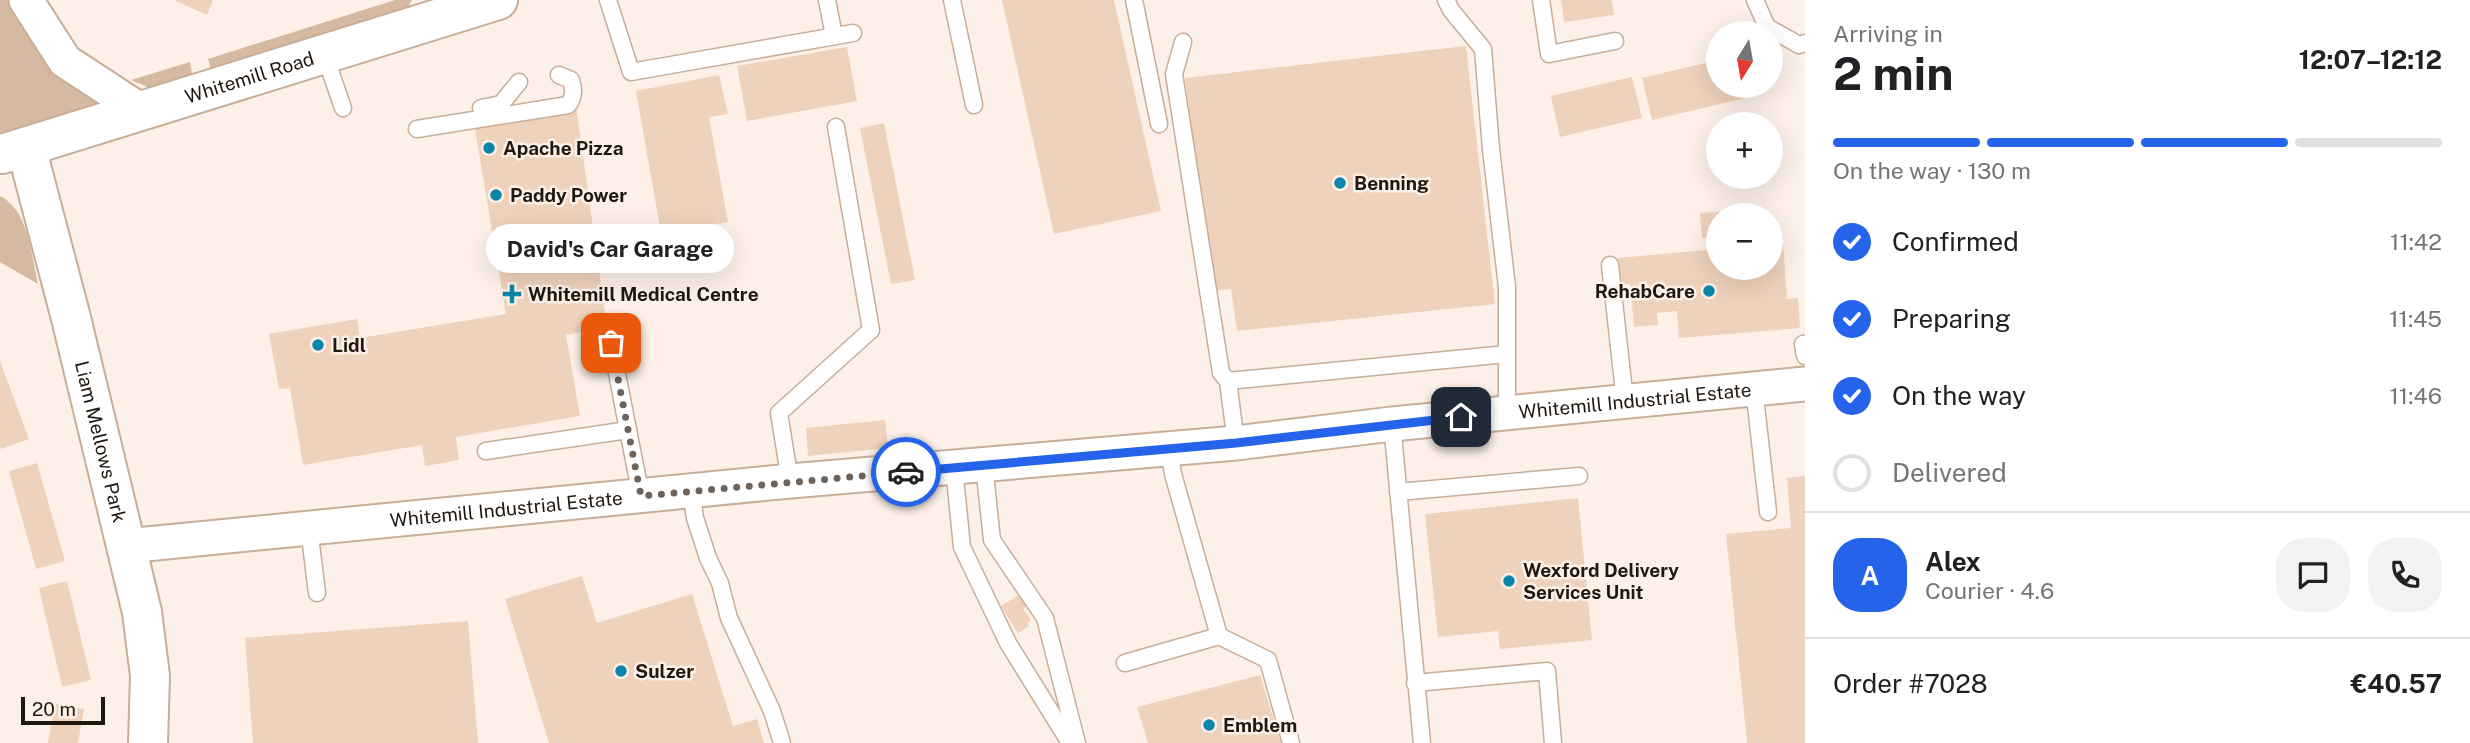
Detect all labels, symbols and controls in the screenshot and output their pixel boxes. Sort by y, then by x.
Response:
text: Arriving in [1833,20,1943,47]
north arrow [1706,21,1783,98]
map controls [1706,21,1783,280]
text: 12:07–12:12 [2299,44,2442,75]
text: 2 min [1833,46,1953,100]
street label: Whitemill Road [182,47,317,108]
button: + [1706,112,1783,189]
place label: Apache Pizza [503,137,623,159]
marker: Apache Pizza [481,140,497,156]
text: On the way · 130 m [1833,157,2031,184]
place label: Benning [1354,172,1429,194]
marker: Benning [1332,175,1348,191]
place label: Paddy Power [510,184,627,206]
marker: Paddy Power [488,187,504,203]
button: − [1706,203,1783,280]
icon: check [1833,223,1871,261]
callout: David's Car Garage [487,224,735,273]
text: Confirmed [1892,226,2019,257]
text: 11:42 [2390,228,2442,255]
text: David's Car Garage [507,235,713,262]
place label: RehabCare [1595,280,1695,302]
place label: Whitemill Medical Centre [528,283,759,305]
marker: RehabCare [1701,283,1717,299]
marker: Whitemill Medical Centre [502,284,522,304]
icon: check [1833,300,1871,338]
text: Preparing [1892,303,2011,334]
text: 11:45 [2389,305,2442,332]
pin [581,313,641,373]
icon: bag [592,324,630,362]
place label: Lidl [332,334,366,356]
marker: Lidl [310,337,326,353]
street label: Liam Mellows Park [71,359,131,525]
icon: check [1833,377,1871,415]
street label: Whitemill Industrial Estate [1517,378,1752,423]
text: On the way [1892,380,2026,411]
text: 11:46 [2389,382,2442,409]
pin [1431,387,1491,447]
icon: home [1442,398,1480,436]
courier [871,437,941,507]
icon: car [887,453,925,491]
text: Delivered [1892,457,2007,488]
street label: Whitemill Industrial Estate [389,486,624,531]
button: chat [2276,538,2350,612]
button: phone [2368,538,2442,612]
text: Alex [1925,546,1981,577]
place label: Wexford Delivery Services Unit [1523,559,1679,603]
text: A [1861,560,1879,591]
marker: Wexford Delivery Services Unit [1501,573,1517,589]
text: Courier · 4.6 [1925,577,2054,604]
place label: Sulzer [635,660,694,682]
marker: Sulzer [613,663,629,679]
text: Order #7028 [1833,668,1988,699]
text: €40.57 [2350,668,2442,699]
scale bar [21,694,105,726]
text: 20 m [32,698,76,720]
place label: Emblem [1223,714,1297,736]
marker: Emblem [1201,717,1217,733]

